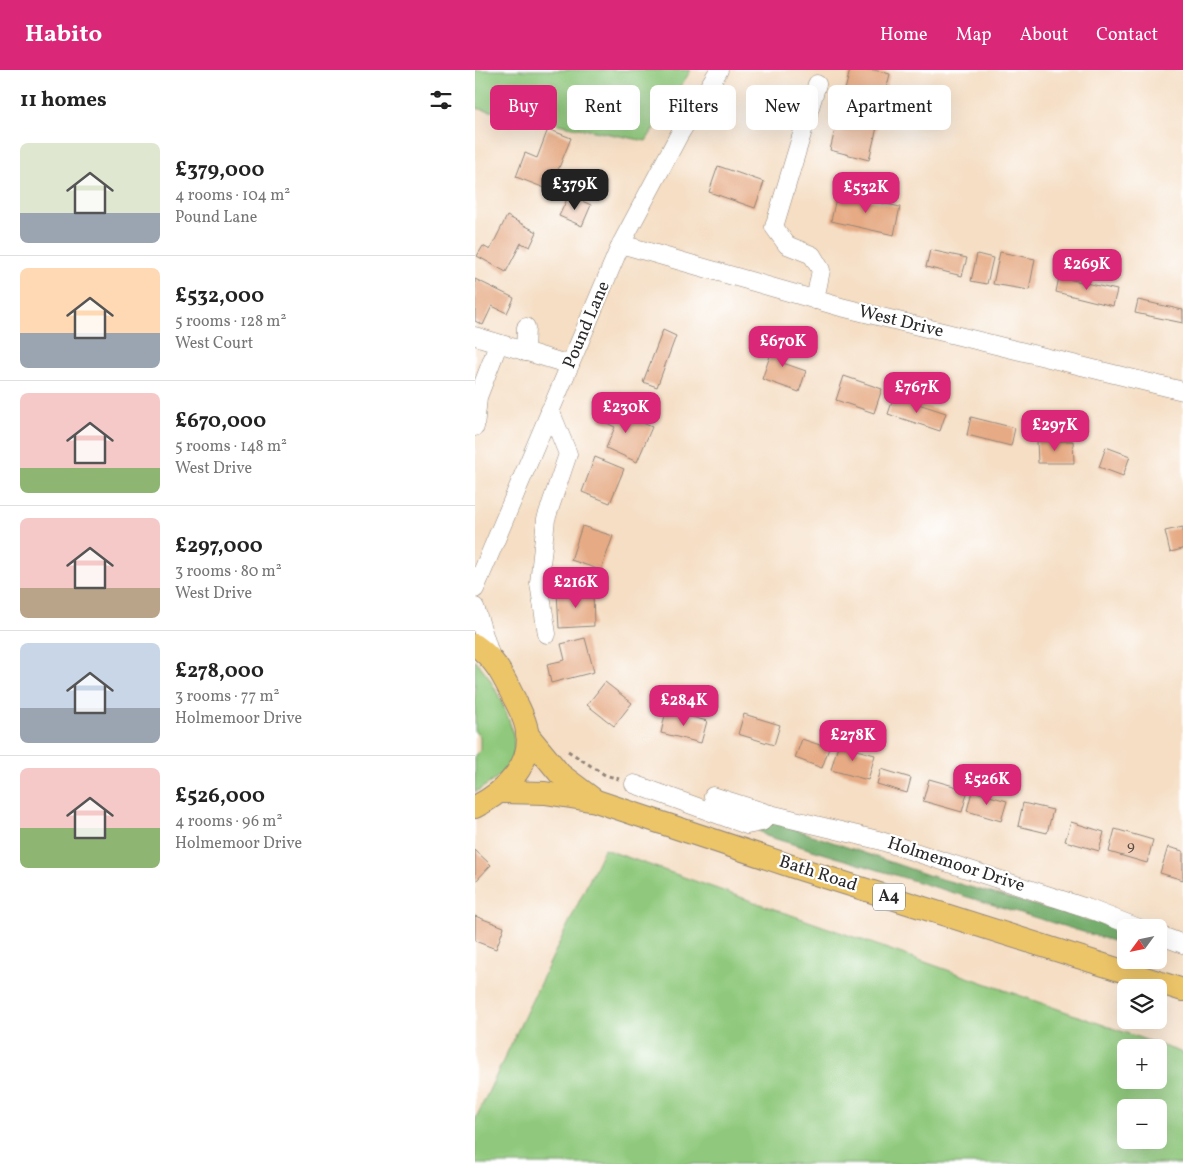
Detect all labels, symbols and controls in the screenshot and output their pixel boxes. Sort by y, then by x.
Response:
text: Habito [25,18,102,52]
text: Home [880,23,928,48]
text: Map [956,23,992,48]
text: About [1020,23,1068,48]
text: Contact [1096,23,1158,48]
chip: Buy [490,85,557,130]
chip: Rent [567,85,640,130]
chip: Filters [650,85,736,130]
chip: New [746,85,818,130]
chip: Apartment [828,85,951,130]
text: 11 homes [20,86,107,115]
icon: filters [427,86,455,114]
text: £379,000 [175,156,264,185]
icon: home [60,163,120,223]
pin: £379K [540,168,610,211]
pin: £532K [831,172,901,214]
text: £379K [552,174,598,196]
text: £532K [843,177,889,199]
text: 4 rooms · 104 m² [175,185,290,207]
text: Pound Lane [175,207,257,229]
pin: £269K [1052,248,1122,291]
text: £269K [1064,254,1110,276]
street label: Pound Lane [557,277,617,373]
text: £532,000 [175,282,264,311]
icon: home [60,288,120,348]
street label: West Drive [856,299,946,345]
text: 5 rooms · 128 m² [175,311,286,333]
pin: £670K [748,326,818,368]
text: £670K [760,331,806,353]
text: West Court [175,333,253,355]
pin: £767K [882,372,952,414]
text: £767K [895,377,939,399]
pin: £230K [591,392,661,434]
text: £230K [603,397,649,419]
text: £670,000 [175,407,266,436]
pin: £297K [1020,410,1090,452]
icon: home [60,413,120,473]
text: £297K [1032,415,1078,437]
text: 5 rooms · 148 m² [175,436,287,458]
text: West Drive [175,458,252,480]
text: £297,000 [175,532,263,561]
icon: home [60,538,120,598]
text: 3 rooms · 80 m² [175,561,282,583]
pin: £216K [541,566,611,609]
text: £216K [554,572,598,594]
text: West Drive [175,583,252,605]
text: £278,000 [175,657,264,686]
icon: home [60,663,120,723]
pin: £284K [649,684,719,727]
text: 3 rooms · 77 m² [175,686,279,708]
text: £284K [660,690,708,712]
text: Holmemoor Drive [175,708,302,730]
pin: £278K [818,720,888,762]
text: £278K [830,725,876,747]
pin: £526K [952,764,1022,806]
text: £526K [964,769,1010,791]
text: £526,000 [175,782,265,811]
icon: home [60,788,120,848]
text: 4 rooms · 96 m² [175,811,282,833]
street label: Holmemoor Drive [884,831,1028,899]
text: Holmemoor Drive [175,833,302,855]
house number: 9 [1127,836,1135,857]
street label: Bath Road [776,850,860,898]
road number: A4 [873,884,905,910]
north arrow [1117,919,1167,969]
map controls [1117,919,1167,1149]
button: layers [1117,979,1167,1029]
button: + [1117,1039,1167,1089]
button: − [1117,1099,1167,1149]

